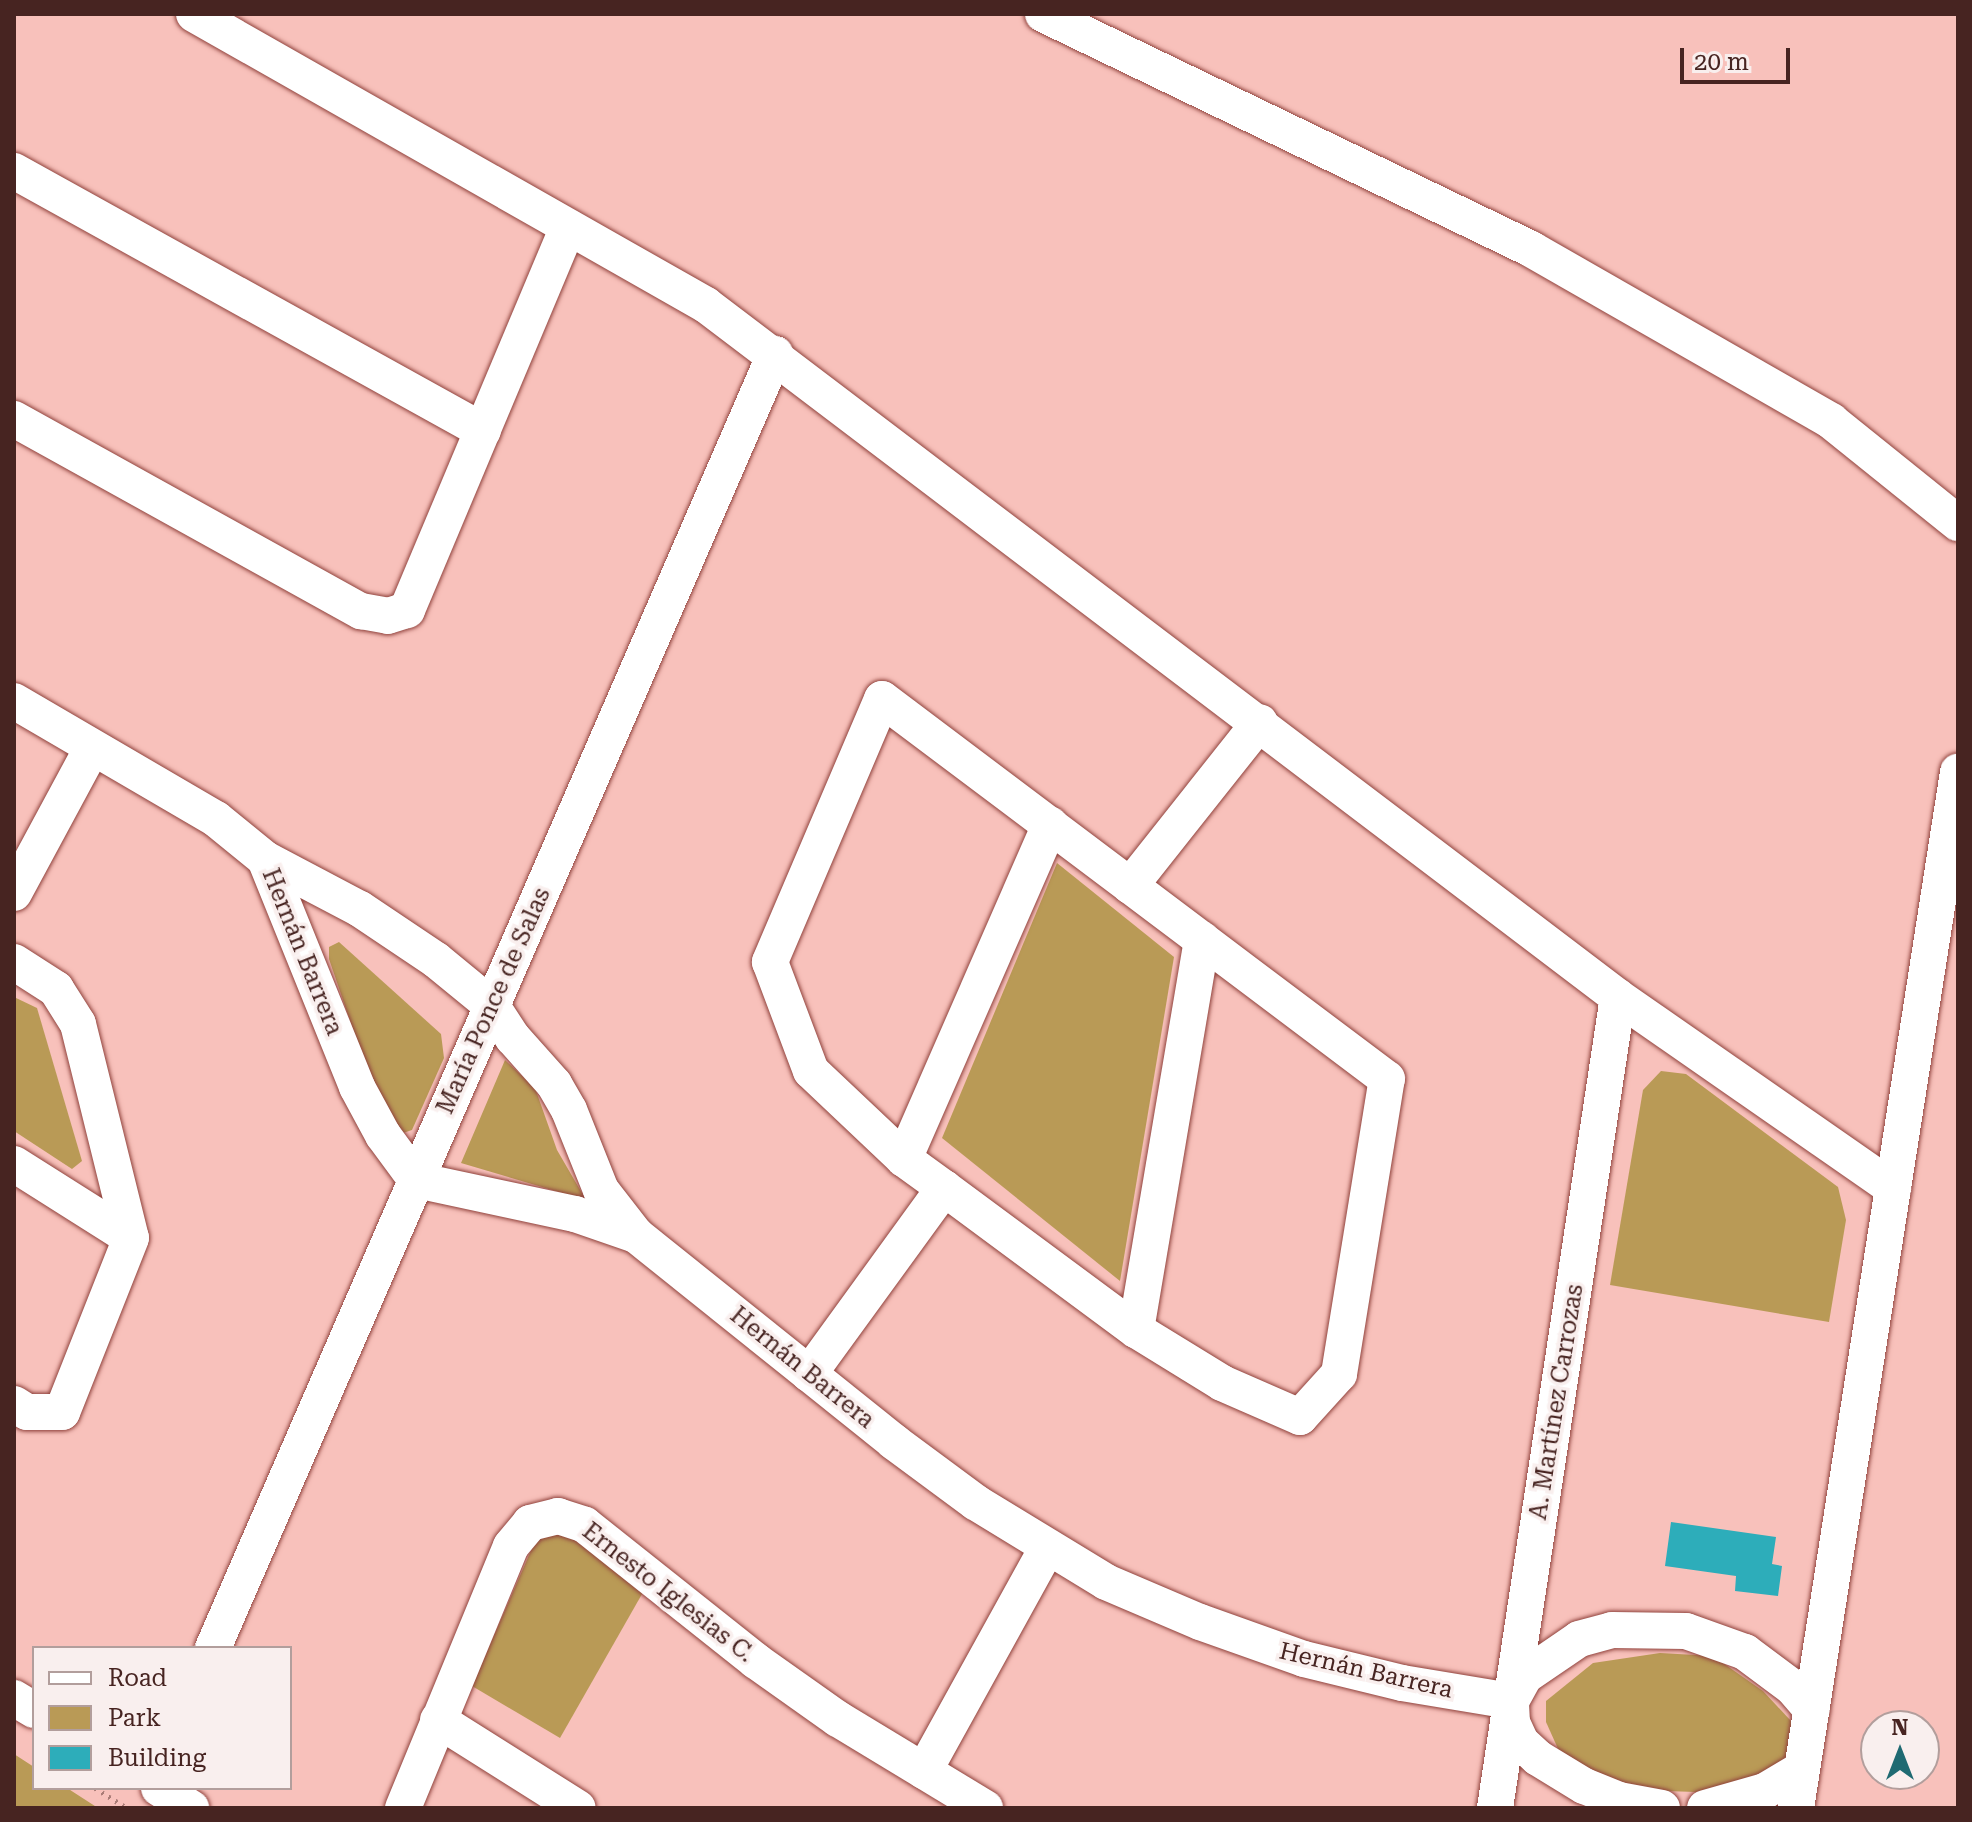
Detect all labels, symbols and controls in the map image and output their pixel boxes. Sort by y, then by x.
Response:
scale bar [1684,32,1794,82]
text: 20 m [1694,48,1749,76]
street label: Hernán Barrera [255,865,349,1039]
street label: María Ponce de Salas [431,883,557,1119]
street label: A. Martínez Carrozas [1524,1282,1590,1522]
street label: Hernán Barrera [724,1301,880,1435]
street label: Ernesto Iglesias C. [576,1517,760,1669]
street label: Hernán Barrera [1276,1637,1456,1705]
legend [32,1646,292,1790]
text: Road [108,1664,167,1692]
text: Park [108,1704,161,1732]
north arrow [1860,1710,1940,1790]
text: N [1892,1715,1908,1740]
text: Building [108,1744,206,1772]

